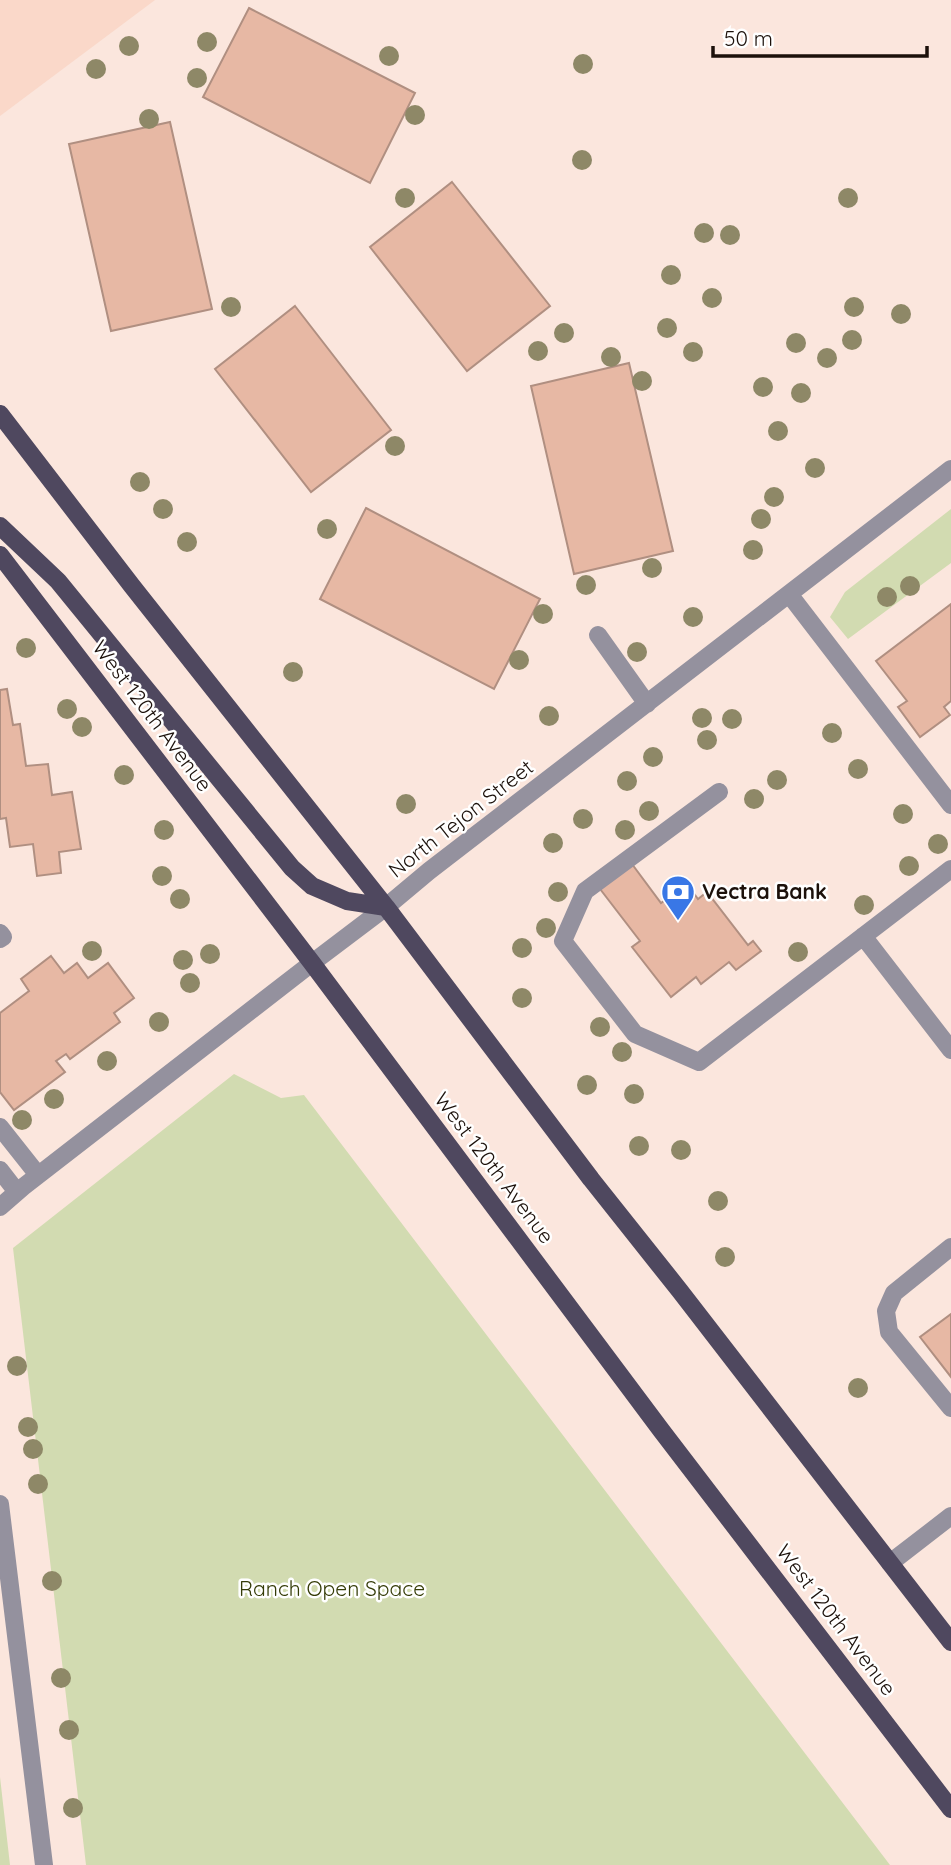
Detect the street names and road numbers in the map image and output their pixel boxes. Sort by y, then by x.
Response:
street label: West 120th Avenue [87,634,218,796]
street label: North Tejon Street [383,754,538,883]
street label: West 120th Avenue [429,1086,560,1248]
street label: West 120th Avenue [771,1538,902,1700]

